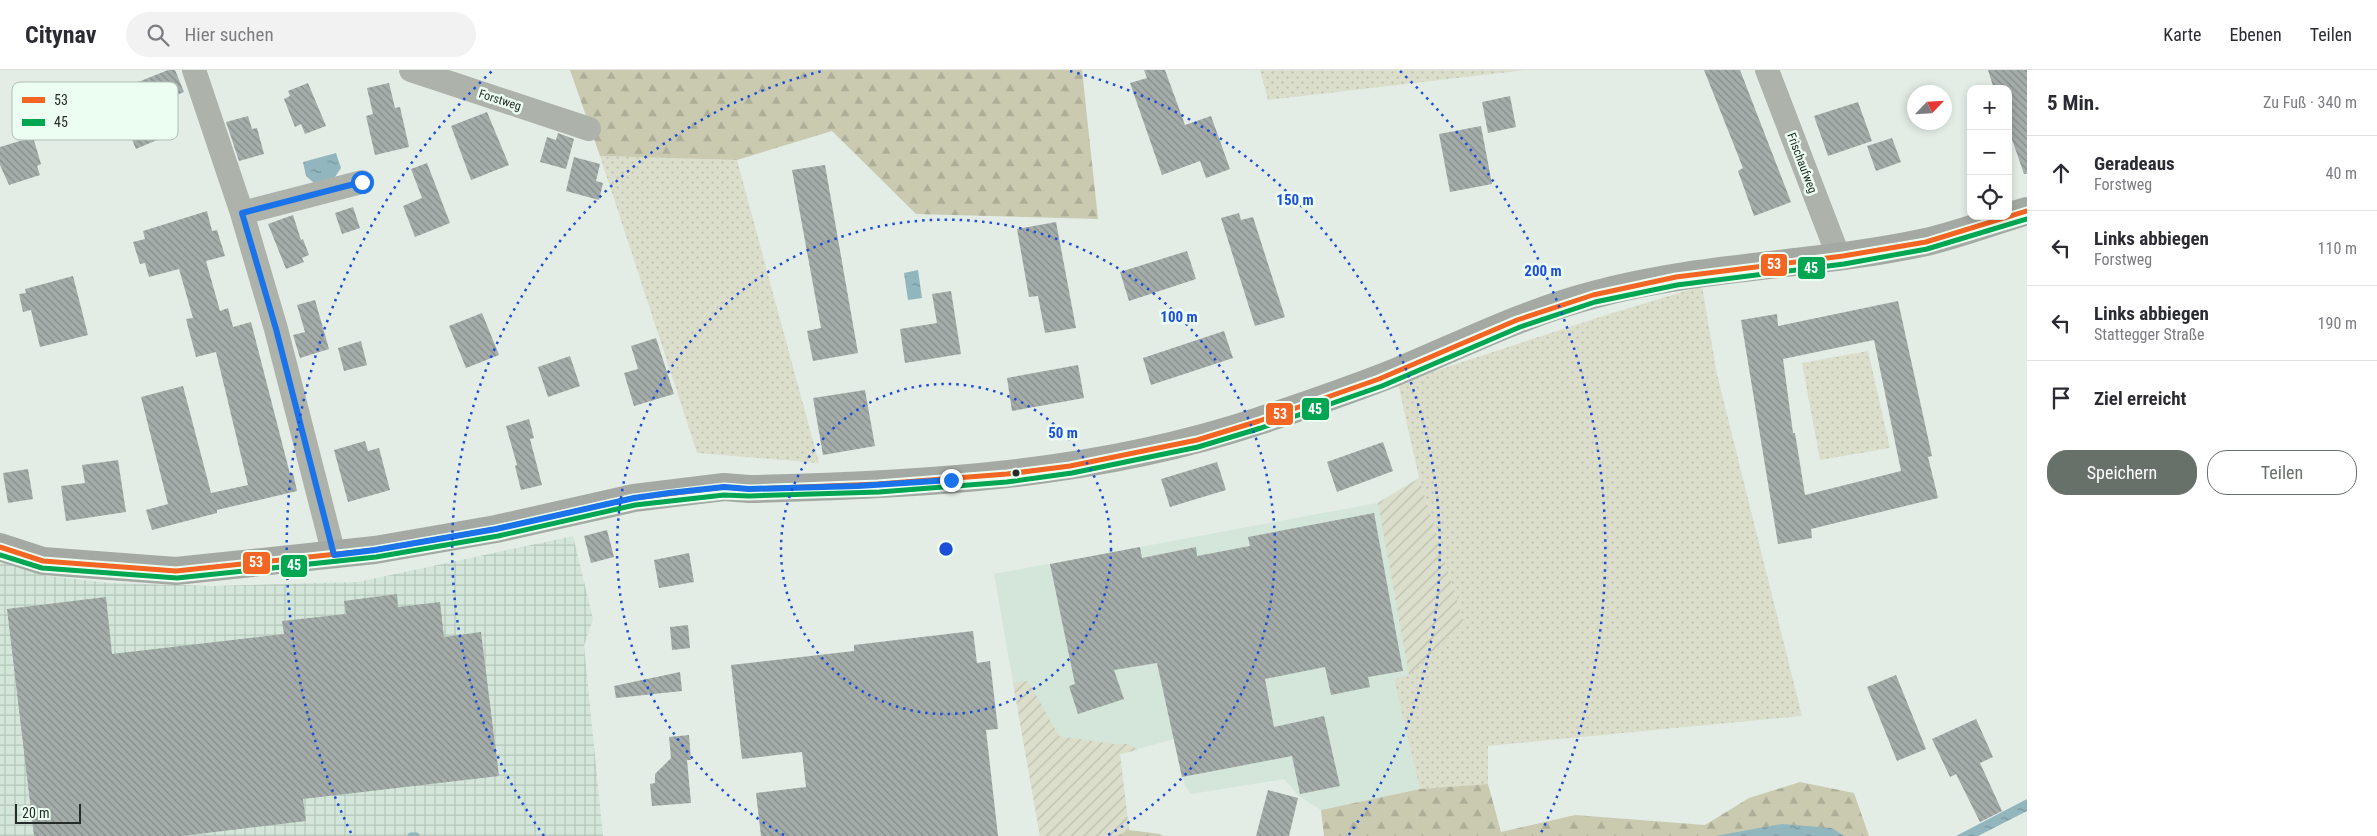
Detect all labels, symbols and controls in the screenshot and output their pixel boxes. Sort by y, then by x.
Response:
search box [126,12,476,57]
text: Citynav [25,21,96,49]
icon: search [144,21,172,49]
text: Hier suchen [184,23,274,46]
text: Karte [2163,24,2202,45]
text: Ebenen [2230,24,2282,45]
text: Teilen [2310,24,2352,45]
legend [12,82,178,140]
north arrow [1907,85,1952,130]
map controls [1967,85,2012,220]
button: + [1967,85,2012,130]
street label: Forstweg [477,87,523,113]
text: 5 Min. [2047,91,2100,115]
text: 53 [54,92,68,108]
text: Zu Fuß · 340 m [2263,93,2357,112]
text: 45 [54,114,68,130]
button: − [1967,130,2012,175]
street label: Frischaufweg [1784,131,1820,195]
text: Geradeaus [2094,152,2175,175]
icon: ahead [2047,159,2075,187]
text: 40 m [2325,164,2357,183]
route start [351,171,374,194]
button: locate [1967,175,2012,220]
text: Forstweg [2094,175,2152,194]
text: 150 m [1276,191,1314,209]
text: Links abbiegen [2094,227,2209,250]
icon: left [2047,234,2075,262]
text: 110 m [2318,239,2357,258]
text: Forstweg [2094,250,2152,269]
line badge: 53 [1760,253,1788,277]
text: 53 [1767,256,1781,272]
line badge: 45 [1797,256,1826,280]
text: 45 [1804,260,1818,276]
text: 200 m [1524,262,1562,280]
text: Links abbiegen [2094,302,2209,325]
text: 100 m [1160,308,1198,326]
icon: left [2047,309,2075,337]
text: 190 m [2318,314,2357,333]
text: Stattegger Straße [2094,325,2205,344]
icon: arrive [2047,384,2075,412]
text: Ziel erreicht [2094,387,2186,410]
line badge: 45 [1301,397,1330,421]
text: 45 [1308,401,1322,417]
line badge: 53 [1265,402,1294,426]
text: 53 [1273,406,1287,422]
text: 50 m [1048,424,1078,442]
button: Speichern [2047,450,2197,495]
button: Teilen [2207,450,2357,495]
unlabelled marker [1011,468,1021,478]
route end [940,469,963,492]
centre of rings [937,540,955,558]
line badge: 53 [242,551,271,575]
text: 53 [249,554,263,570]
line badge: 45 [280,554,308,578]
text: 45 [287,557,301,573]
scale bar [15,801,81,824]
text: 20 m [22,805,50,821]

